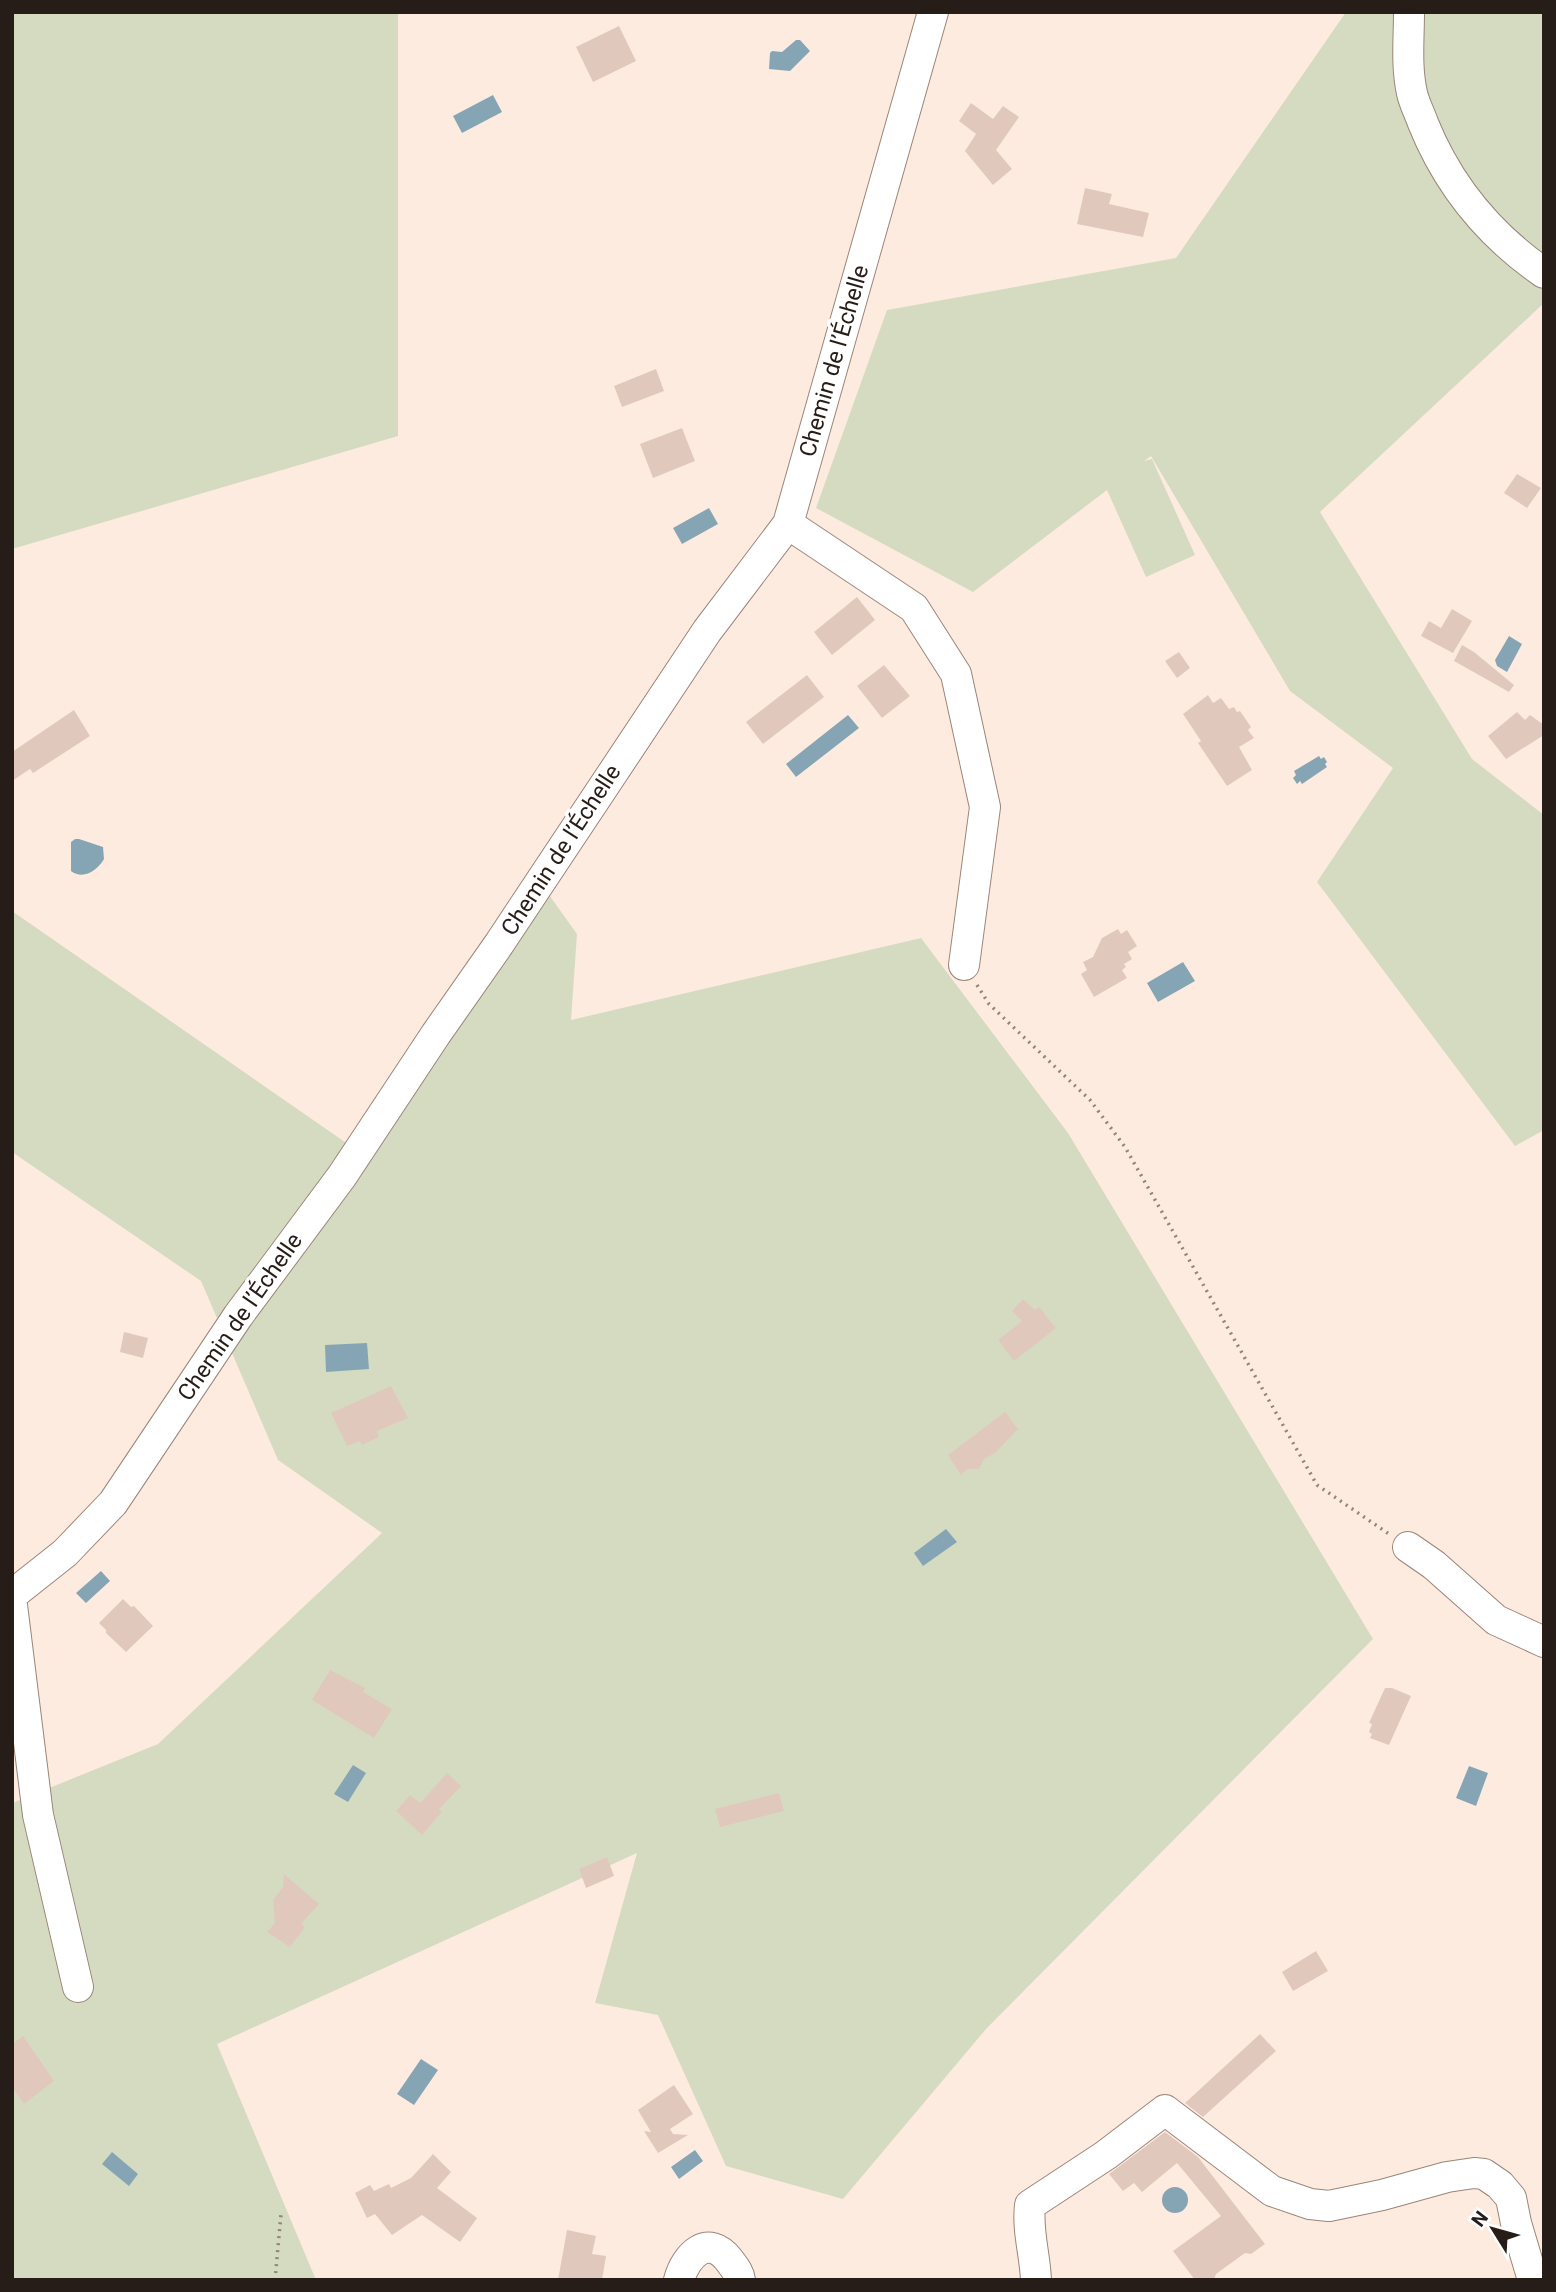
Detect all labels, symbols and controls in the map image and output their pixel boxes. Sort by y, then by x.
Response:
street label: Chemin de l’Échelle [793,262,874,460]
street label: Chemin de l’Échelle [495,759,626,940]
street label: Chemin de l’Échelle [171,1227,308,1406]
north arrow [1458,2194,1528,2264]
text: N [1467,2207,1493,2231]

